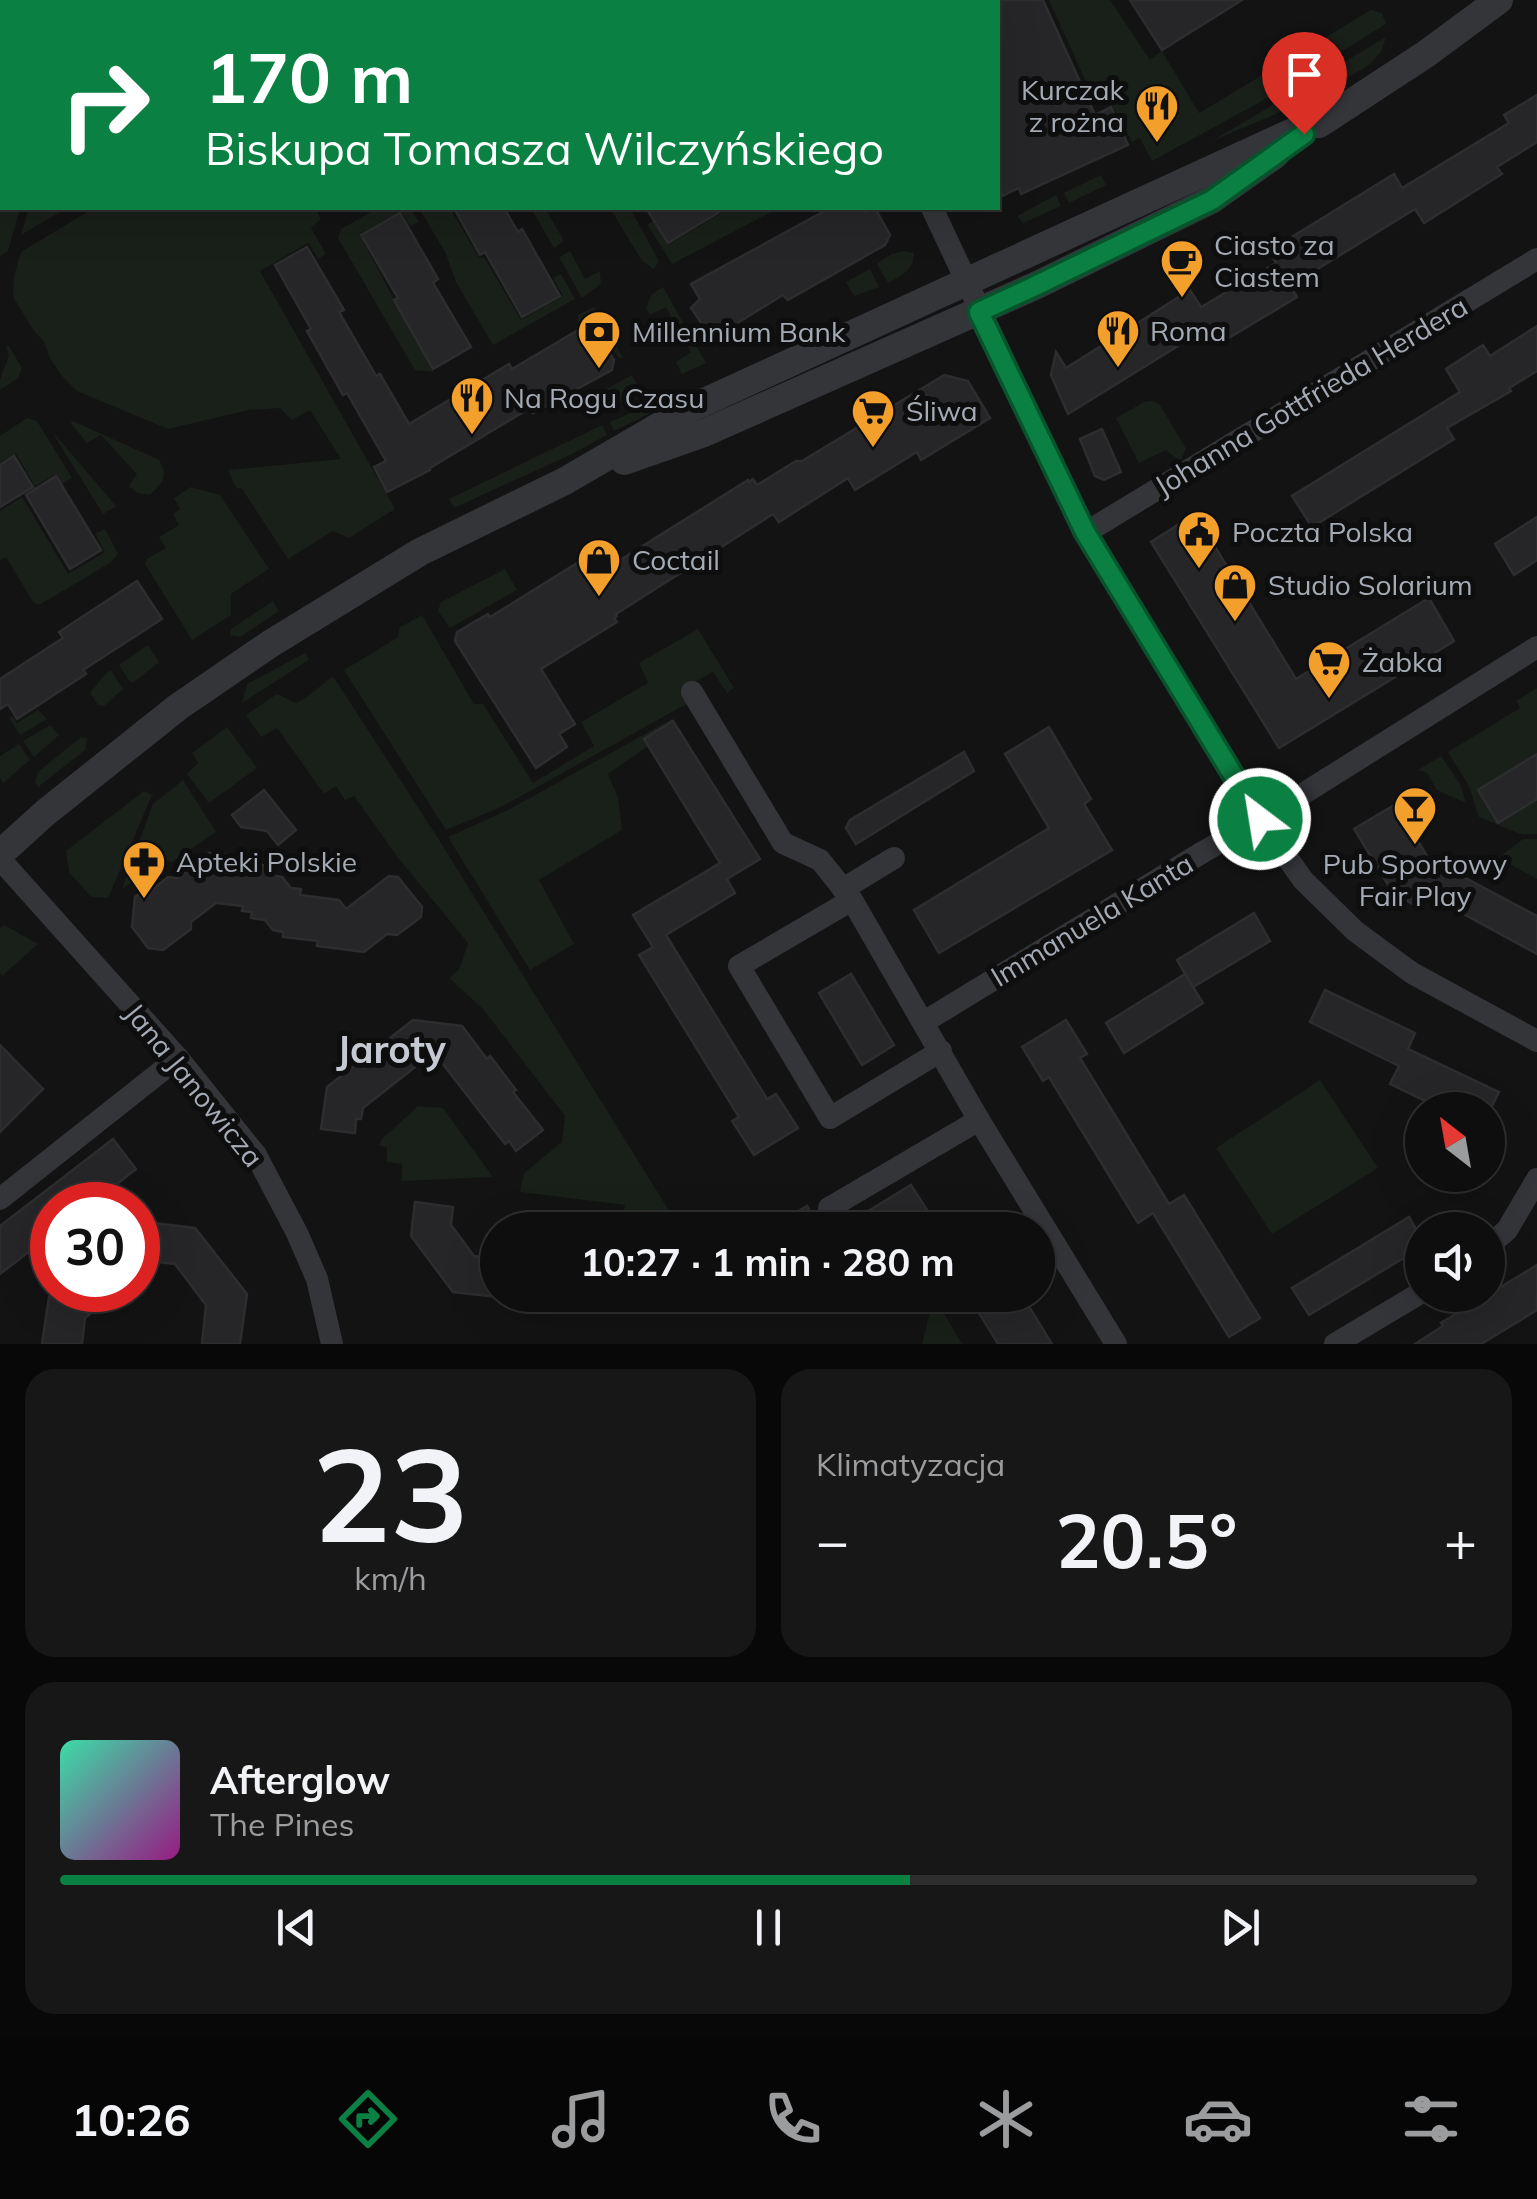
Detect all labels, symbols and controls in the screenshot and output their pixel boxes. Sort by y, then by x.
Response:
pin [1262,32,1347,135]
text: 170 m [205,33,413,121]
icon: right [40,40,170,170]
icon: arrive [1277,47,1332,102]
place label: Kurczak z rożna [1021,72,1125,139]
restaurant icon: Kurczak z rożna [1134,83,1180,144]
text: Biskupa Tomasza Wilczyńskiego [205,120,884,176]
place label: Ciasto za Ciastem [1214,227,1335,294]
cafe icon: Ciasto za Ciastem [1159,238,1205,299]
street label: Johanna Gottfrieda Herdera [1148,288,1474,503]
restaurant icon: Roma [1095,308,1141,369]
bank icon: Millennium Bank [576,309,622,370]
place label: Roma [1150,313,1226,348]
place label: Millennium Bank [632,314,846,349]
restaurant icon: Na Rogu Czasu [449,375,495,436]
place label: Na Rogu Czasu [504,380,704,415]
supermarket icon: Śliwa [850,388,896,449]
place label: Śliwa [906,393,978,428]
public building icon: Poczta Polska [1176,509,1222,570]
place label: Poczta Polska [1232,514,1413,549]
shop icon: Coctail [576,537,622,598]
place label: Coctail [632,542,720,577]
shop icon: Studio Solarium [1212,562,1258,623]
place label: Studio Solarium [1268,567,1473,602]
supermarket icon: Żabka [1306,639,1352,700]
place label: Żabka [1362,644,1443,679]
position arrow [1208,767,1312,871]
bar icon: Pub Sportowy Fair Play [1392,785,1438,846]
pharmacy icon: Apteki Polskie [121,839,167,900]
place label: Apteki Polskie [176,844,357,879]
street label: Immanuela Kanta [984,846,1199,994]
place label: Pub Sportowy Fair Play [1323,846,1507,913]
street label: Jana Janowicza [118,996,271,1174]
district label: Jaroty [336,1025,446,1073]
north arrow [1405,1092,1505,1192]
map controls [1405,1092,1505,1312]
speed limit sign: 30 [30,1182,160,1312]
button: sound [1405,1212,1505,1312]
text: 10:27 · 1 min · 280 m [580,1238,955,1286]
text: 23 [312,1411,469,1575]
text: Klimatyzacja [816,1444,1005,1484]
text: 20.5° [1055,1493,1238,1587]
text: − [816,1506,849,1575]
text: + [1444,1506,1477,1575]
text: km/h [354,1558,427,1598]
text: Afterglow [210,1756,390,1804]
text: The Pines [210,1804,354,1844]
icon: previous [269,1900,324,1955]
icon: pause [741,1900,796,1955]
icon: next [1213,1900,1268,1955]
icon: directions [333,2084,403,2154]
icon: music [546,2084,616,2154]
icon: phone [758,2084,828,2154]
icon: climate [971,2084,1041,2154]
icon: car [1183,2084,1253,2154]
icon: filters [1396,2084,1466,2154]
text: 10:26 [71,2091,190,2147]

